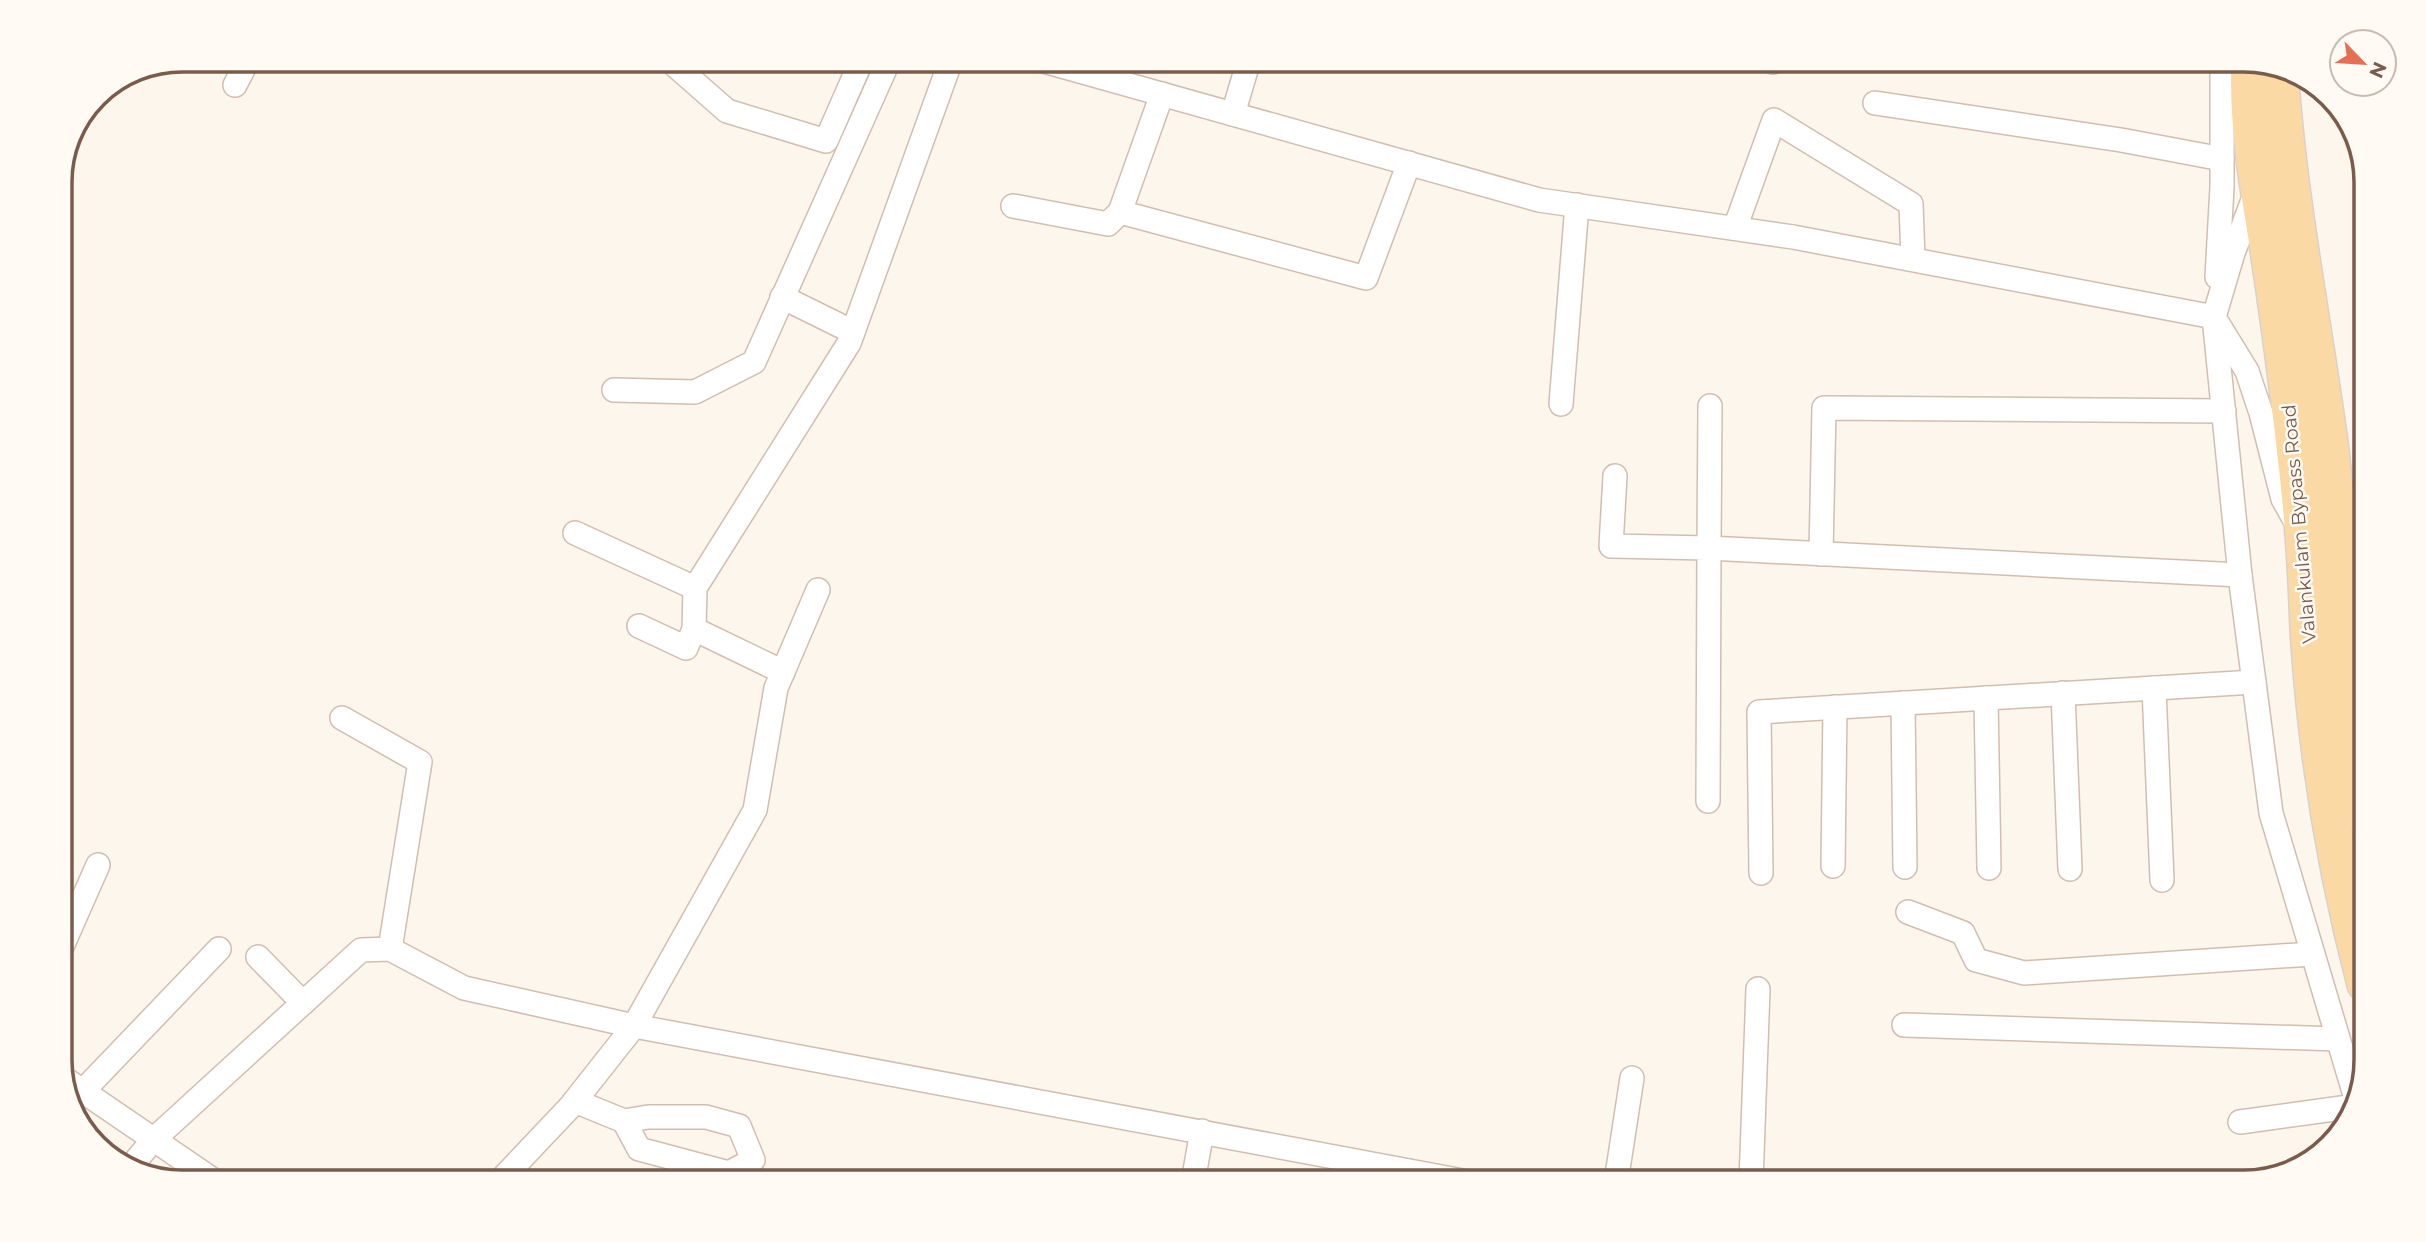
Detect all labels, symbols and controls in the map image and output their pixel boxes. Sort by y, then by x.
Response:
north arrow [2328,28,2398,98]
text: N [2364,58,2392,82]
street label: Valankulam Bypass Road [2277,404,2321,644]

